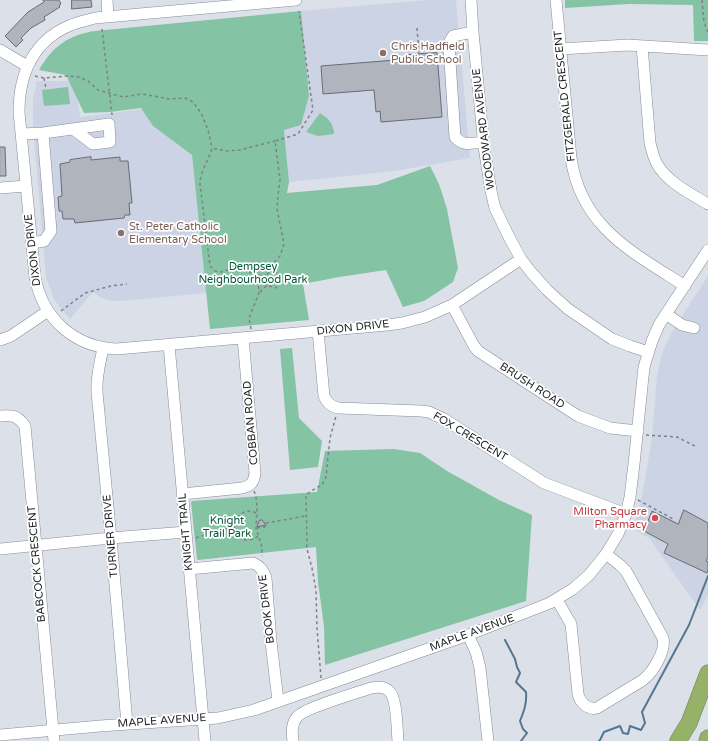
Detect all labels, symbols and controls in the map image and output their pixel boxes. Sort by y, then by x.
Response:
street label: FITZGERALD CRESCENT [552,30,578,162]
place label: Chris Hadfield Public School [391,40,465,66]
marker: Chris Hadfield Public School [378,48,388,58]
street label: WOODWARD AVENUE [470,68,498,190]
street label: DIXON DRIVE [22,213,44,287]
place label: St. Peter Catholic Elementary School [129,220,227,246]
marker: St. Peter Catholic Elementary School [116,228,126,238]
park label: Dempsey Neighbourhood Park [198,260,308,286]
street label: DIXON DRIVE [316,318,390,338]
street label: BRUSH ROAD [497,360,567,412]
street label: COBBAN ROAD [241,380,261,466]
street label: FOX CRESCENT [430,410,510,464]
street label: KNIGHT TRAIL [176,493,196,571]
street label: TURNER DRIVE [101,494,121,578]
street label: BABCOCK CRESCENT [25,505,49,623]
place label: MIlton Square Pharmacy [573,505,647,531]
marker: MIlton Square Pharmacy [650,513,660,523]
park label: Knight Trail Park [203,514,251,540]
street label: BOOK DRIVE [256,574,278,644]
street label: MAPLE AVENUE [428,612,516,654]
street label: MAPLE AVENUE [117,711,207,731]

